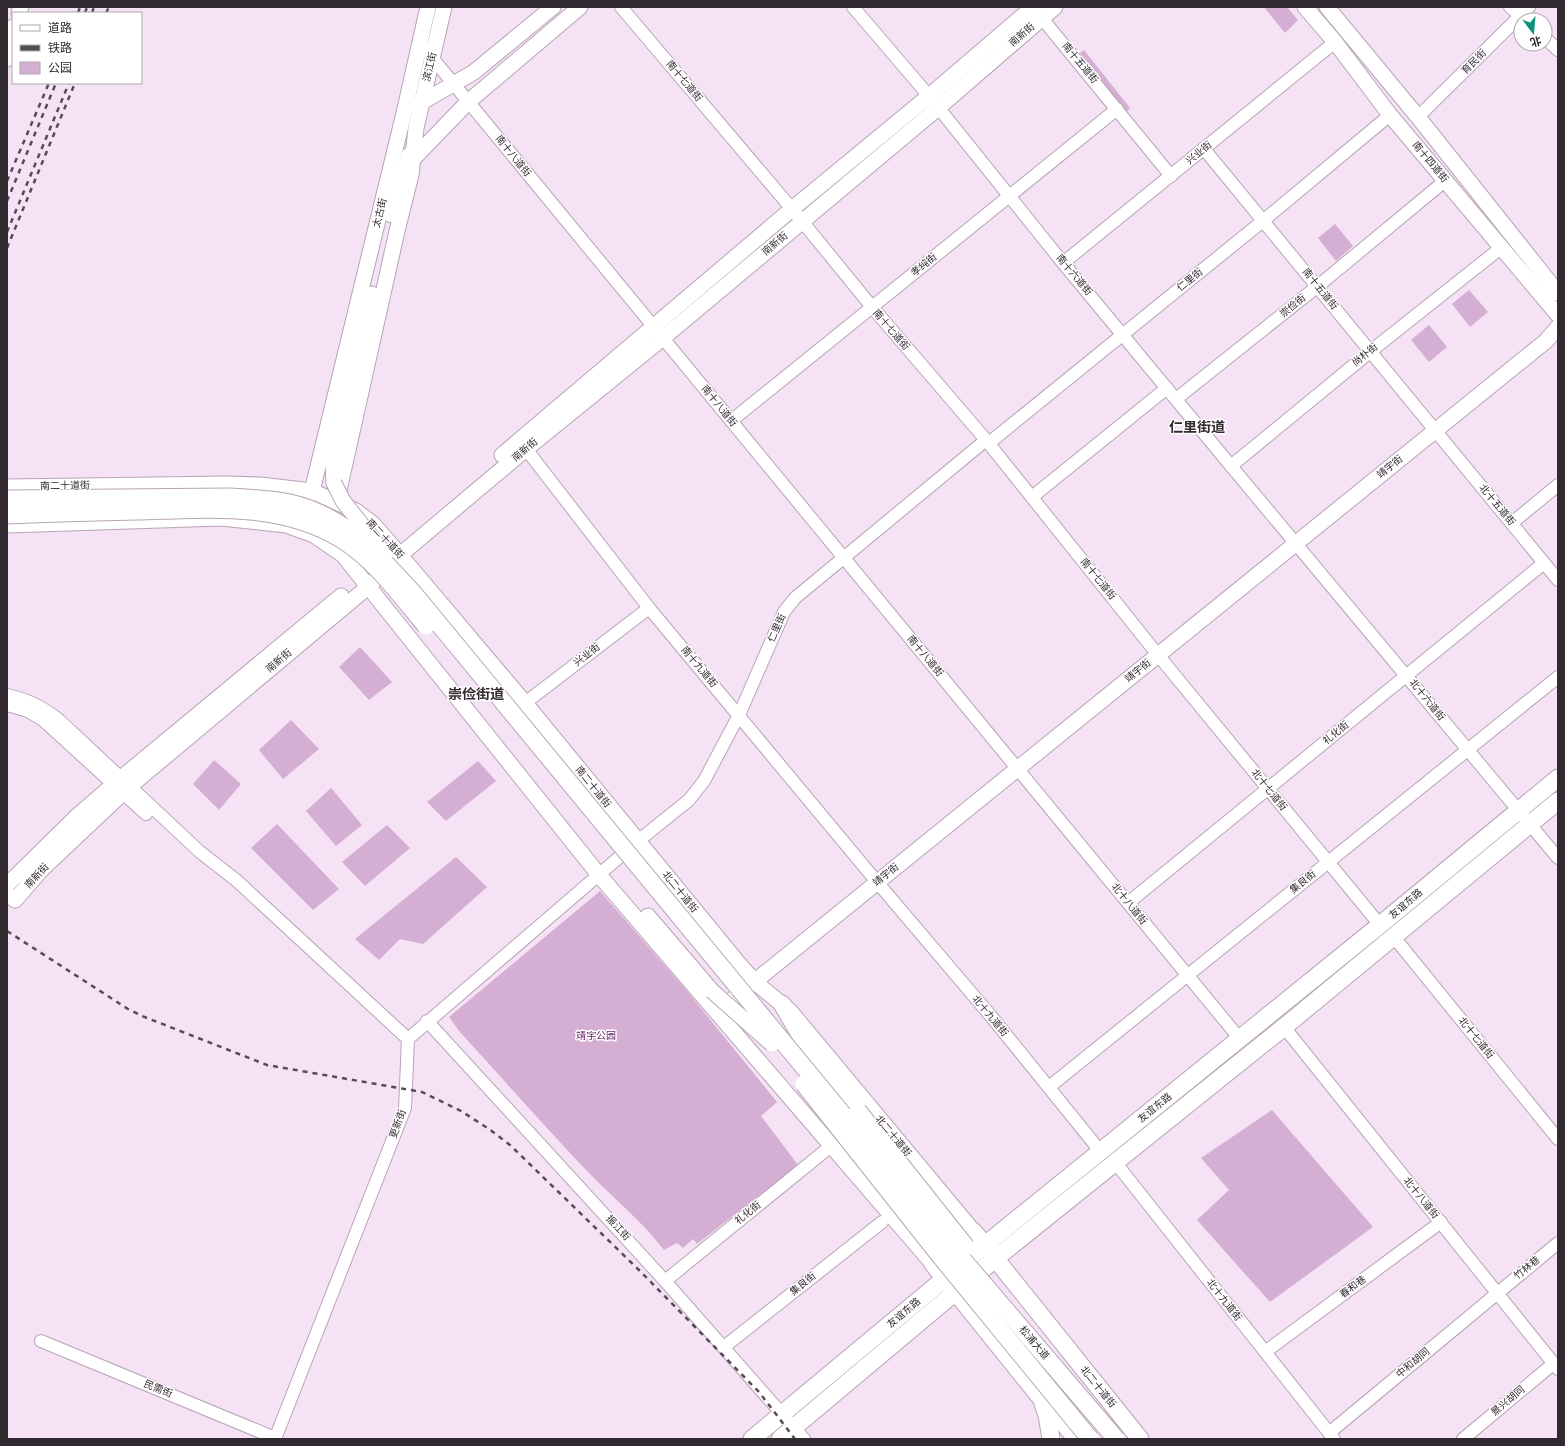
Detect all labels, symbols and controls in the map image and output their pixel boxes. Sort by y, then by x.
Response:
legend [12,12,142,84]
north arrow [1513,12,1553,52]
text: 道路 [48,21,72,35]
street label: 南新街 [1007,21,1037,49]
text: 北 [1529,33,1543,49]
street label: 南十五道街 [1059,40,1101,86]
text: 铁路 [48,41,72,55]
street label: 育民街 [1459,47,1489,77]
street label: 滨江街 [421,51,439,83]
street label: 南十七道街 [663,58,705,104]
text: 公园 [48,61,72,75]
street label: 南十八道街 [493,133,533,179]
street label: 兴业街 [1184,139,1214,167]
street label: 南十四道街 [1409,139,1451,185]
street label: 太古街 [371,197,389,229]
street label: 南新街 [760,230,790,258]
street label: 孝纯街 [909,251,939,279]
street label: 南十六道街 [1053,252,1095,298]
street label: 仁里街 [1175,266,1205,294]
street label: 南十五道街 [1300,266,1340,312]
street label: 崇俭街 [1278,292,1308,320]
street label: 南十七道街 [870,307,912,353]
street label: 尚朴街 [1350,341,1380,369]
street label: 南十八道街 [699,383,739,429]
district label: 仁里街道 [1169,419,1225,436]
street label: 南新街 [510,436,540,464]
street label: 靖宇街 [1375,453,1405,481]
street label: 南二十道街 [40,480,90,492]
street label: 北十五道街 [1476,482,1518,528]
street label: 南二十道街 [364,517,406,561]
street label: 南十七道街 [1078,556,1118,602]
street label: 仁里街 [765,612,789,644]
street label: 南十八道街 [904,633,946,679]
street label: 兴业街 [571,641,603,669]
street label: 南十九道街 [678,644,720,690]
street label: 南新街 [264,647,294,675]
street label: 靖宇街 [1123,657,1153,685]
street label: 北十六道街 [1407,677,1447,723]
district label: 崇俭街道 [448,686,504,703]
street label: 礼化街 [1321,719,1351,747]
street label: 南二十道街 [573,764,613,810]
street label: 北十七道街 [1249,767,1289,813]
street label: 南新街 [22,861,52,891]
street label: 靖宇街 [871,861,901,889]
street label: 集良街 [1288,868,1318,896]
street label: 北二十道街 [660,869,700,915]
street label: 北十八道街 [1109,881,1149,927]
street label: 友谊东路 [1387,887,1425,921]
street label: 北十九道街 [969,993,1011,1039]
street label: 北十七道街 [1456,1015,1496,1061]
park label: 靖宇公园 [576,1030,616,1042]
street label: 友谊东路 [1136,1091,1174,1125]
street label: 更新街 [387,1108,409,1140]
street label: 北二十道街 [872,1113,914,1159]
street label: 北十八道街 [1401,1175,1441,1221]
street label: 礼化街 [733,1199,763,1227]
street label: 振江街 [603,1213,633,1243]
street label: 竹林巷 [1512,1254,1542,1282]
street label: 集良街 [788,1270,818,1298]
street label: 春和巷 [1337,1273,1369,1301]
street label: 北十九道街 [1204,1277,1244,1323]
street label: 友谊东路 [885,1296,923,1330]
street label: 松浦大道 [1017,1324,1051,1362]
street label: 中和胡同 [1394,1346,1432,1380]
street label: 北二十道街 [1078,1364,1118,1410]
street label: 民需街 [142,1378,174,1400]
street label: 景兴胡同 [1489,1384,1527,1418]

